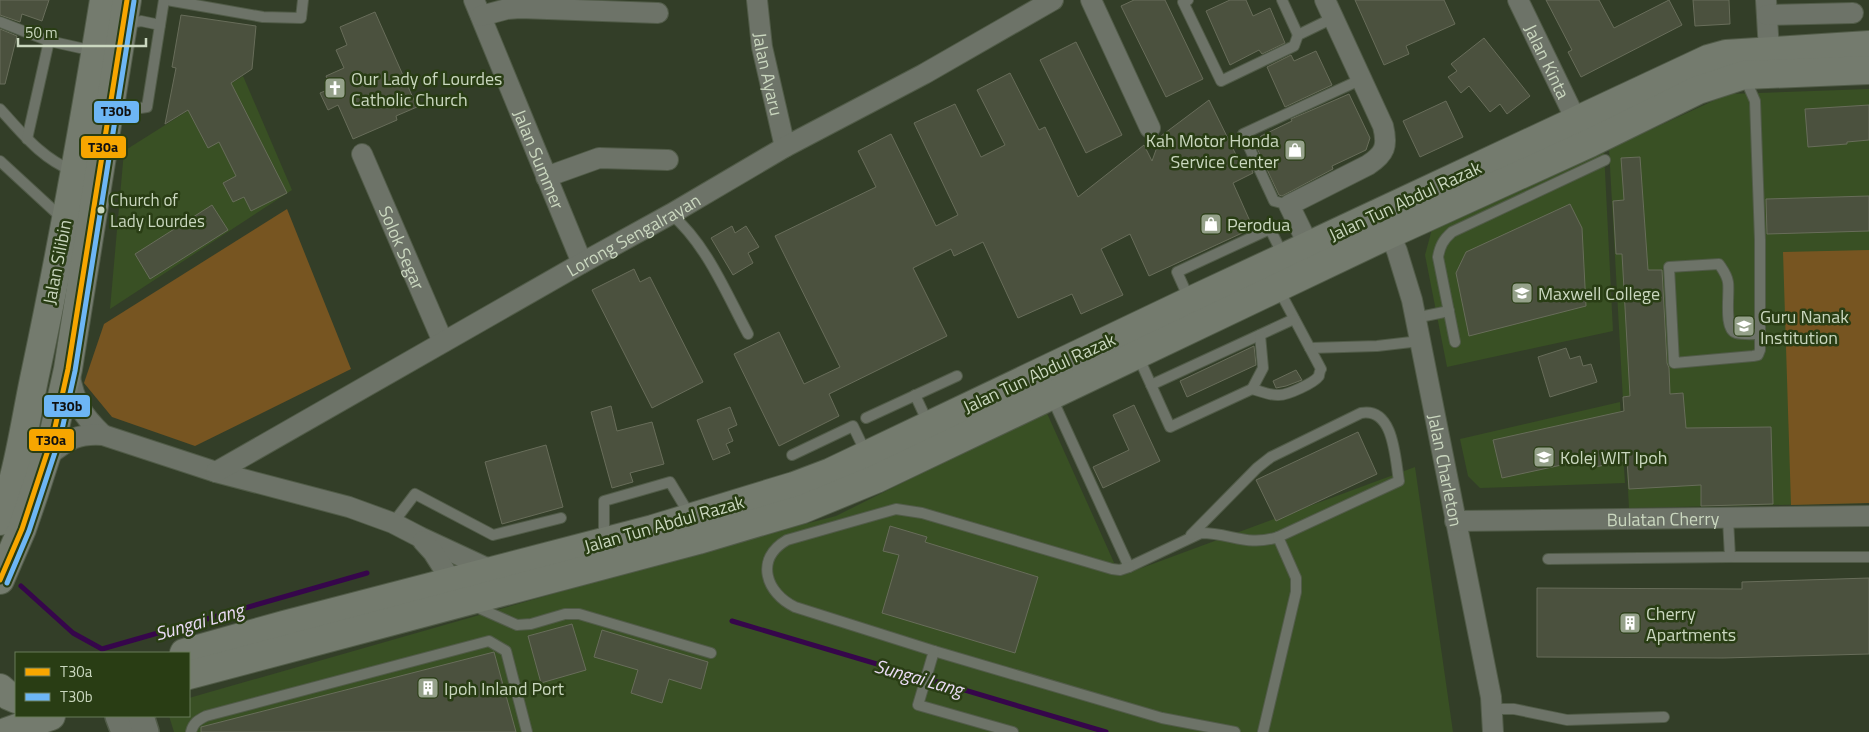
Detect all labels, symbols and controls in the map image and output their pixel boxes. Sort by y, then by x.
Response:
scale bar [18,15,145,47]
street label: Jalan Kinta [1518,19,1577,103]
text: 50 m [25,21,58,44]
street label: Jalan Ayaru [747,31,791,118]
place label: Our Lady of Lourdes Catholic Church [351,65,502,113]
church icon: Our Lady of Lourdes Catholic Church [323,76,347,100]
line badge: T30b [93,100,140,124]
text: T30b [101,100,132,121]
street label: Jalan Summer [507,105,572,213]
place label: Kah Motor Honda Service Center [1146,127,1279,175]
line badge: T30a [80,135,127,159]
text: T30a [88,136,118,157]
shop icon: Kah Motor Honda Service Center [1283,138,1307,162]
street label: Jalan Tun Abdul Razak [1324,154,1486,248]
street label: Lorong Sengalrayan [561,186,705,283]
place label: Church of Lady Lourdes [110,187,205,234]
street label: Solok Segar [372,201,432,294]
marker: Church of Lady Lourdes [96,205,106,215]
place label: Perodua [1227,211,1290,238]
shop icon: Perodua [1199,212,1223,236]
street label: Jalan Silibin [36,217,78,307]
place label: Maxwell College [1538,280,1660,307]
school or university icon: Maxwell College [1510,281,1534,305]
place label: Guru Nanak Institution [1760,303,1849,351]
school or university icon: Guru Nanak Institution [1732,314,1756,338]
street label: Jalan Tun Abdul Razak [958,326,1120,420]
line badge: T30b [43,394,91,418]
text: T30b [52,395,83,416]
street label: Jalan Charleton [1421,411,1470,529]
line badge: T30a [28,428,75,452]
text: T30a [36,429,66,450]
place label: Kolej WIT Ipoh [1560,444,1668,471]
school or university icon: Kolej WIT Ipoh [1532,445,1556,469]
street label: Jalan Tun Abdul Razak [581,488,748,560]
street label: Bulatan Cherry [1607,504,1720,533]
water label: Sungai Lang [151,594,249,647]
place label: Cherry Apartments [1646,600,1736,648]
building icon: Cherry Apartments [1618,611,1642,635]
water label: Sungai Lang [871,651,969,704]
legend [15,652,190,717]
text: T30a [60,660,93,683]
place label: Ipoh Inland Port [444,675,565,702]
building icon: Ipoh Inland Port [416,676,440,700]
text: T30b [60,685,93,708]

